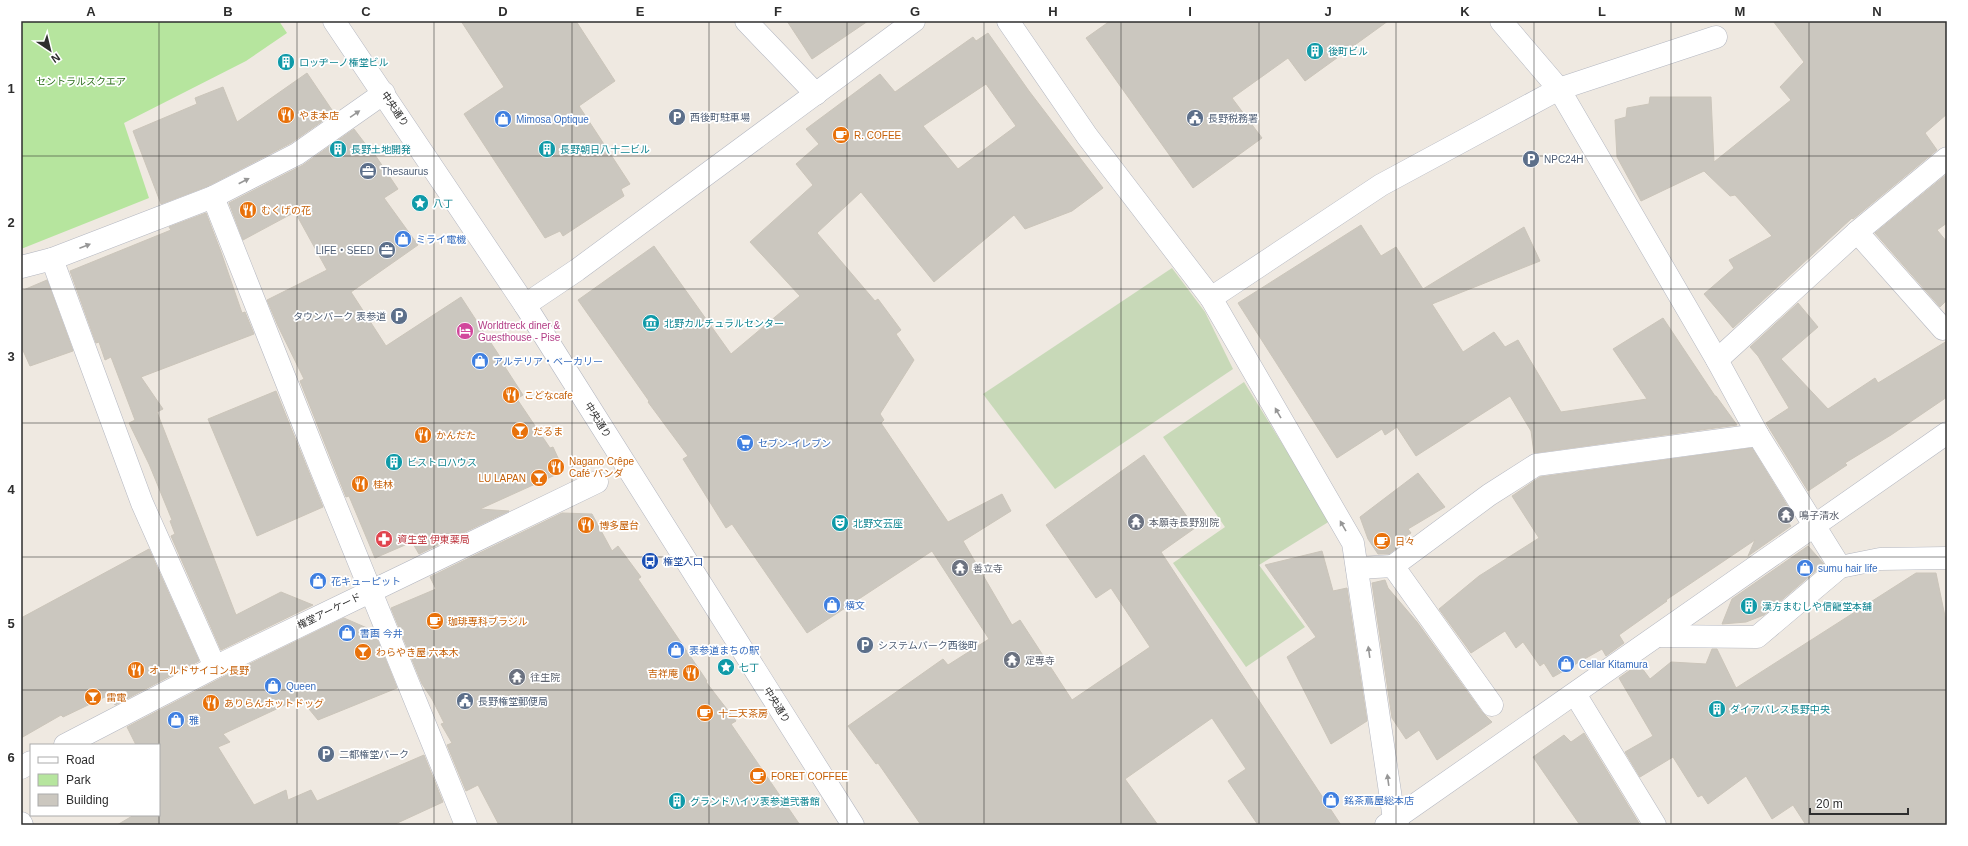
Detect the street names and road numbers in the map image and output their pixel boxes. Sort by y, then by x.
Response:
street label: 中央通り [379,89,411,129]
street label: 中央通り [583,400,613,440]
street label: 権堂アーケード [295,591,363,631]
street label: 中央通り [762,685,792,725]

